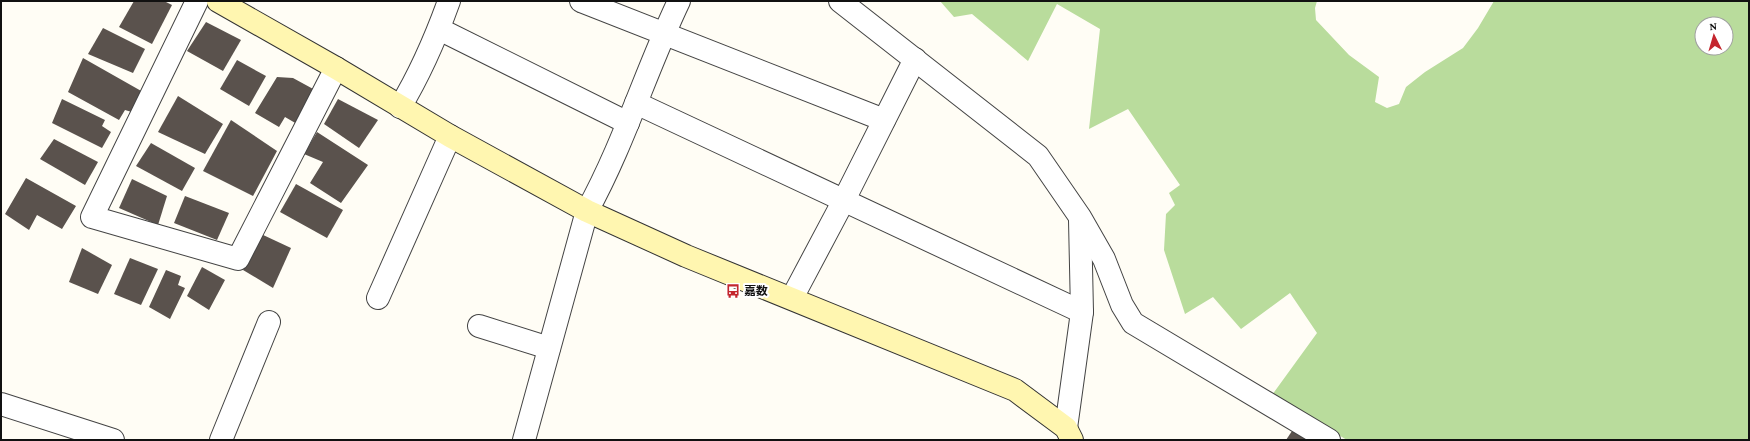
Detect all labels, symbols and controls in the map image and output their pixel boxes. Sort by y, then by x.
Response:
north arrow [1694,16,1734,56]
text: N [1709,20,1718,32]
bus stop icon: 嘉数 [725,283,741,299]
place label: 嘉数 [744,284,768,298]

